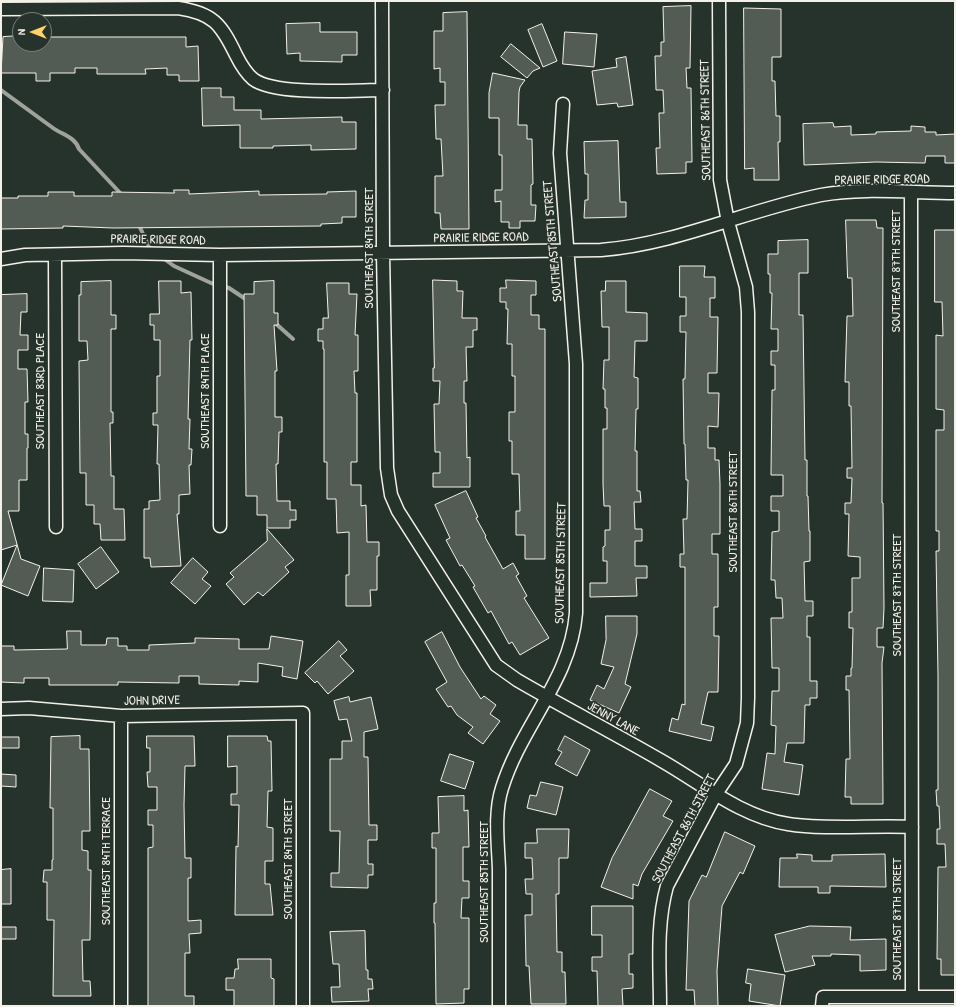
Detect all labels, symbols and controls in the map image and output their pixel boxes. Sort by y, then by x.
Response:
north arrow [12,12,52,52]
text: N [14,29,28,35]
street label: SOUTHEAST 86TH STREET [697,59,715,181]
street label: PRAIRIE RIDGE ROAD [834,171,930,189]
street label: SOUTHEAST 85TH STREET [540,180,566,302]
street label: SOUTHEAST 84TH STREET [362,188,378,308]
street label: SOUTHEAST 87TH STREET [889,210,905,332]
street label: PRAIRIE RIDGE ROAD [433,229,529,247]
street label: PRAIRIE RIDGE ROAD [110,231,206,249]
street label: SOUTHEAST 83RD PLACE [33,333,49,449]
street label: SOUTHEAST 84TH PLACE [198,333,214,449]
street label: SOUTHEAST 86TH STREET [726,451,742,573]
street label: SOUTHEAST 85TH STREET [552,502,570,624]
street label: SOUTHEAST 87TH STREET [890,534,906,656]
street label: JOHN DRIVE [124,693,180,709]
street label: JENNY LANE [584,698,642,740]
street label: SOUTHEAST 86TH STREET [649,772,719,886]
street label: SOUTHEAST 84TH TERRACE [99,797,115,925]
street label: SOUTHEAST 84TH STREET [281,799,297,919]
street label: SOUTHEAST 85TH STREET [477,821,493,943]
street label: SOUTHEAST 87TH STREET [890,858,906,980]

